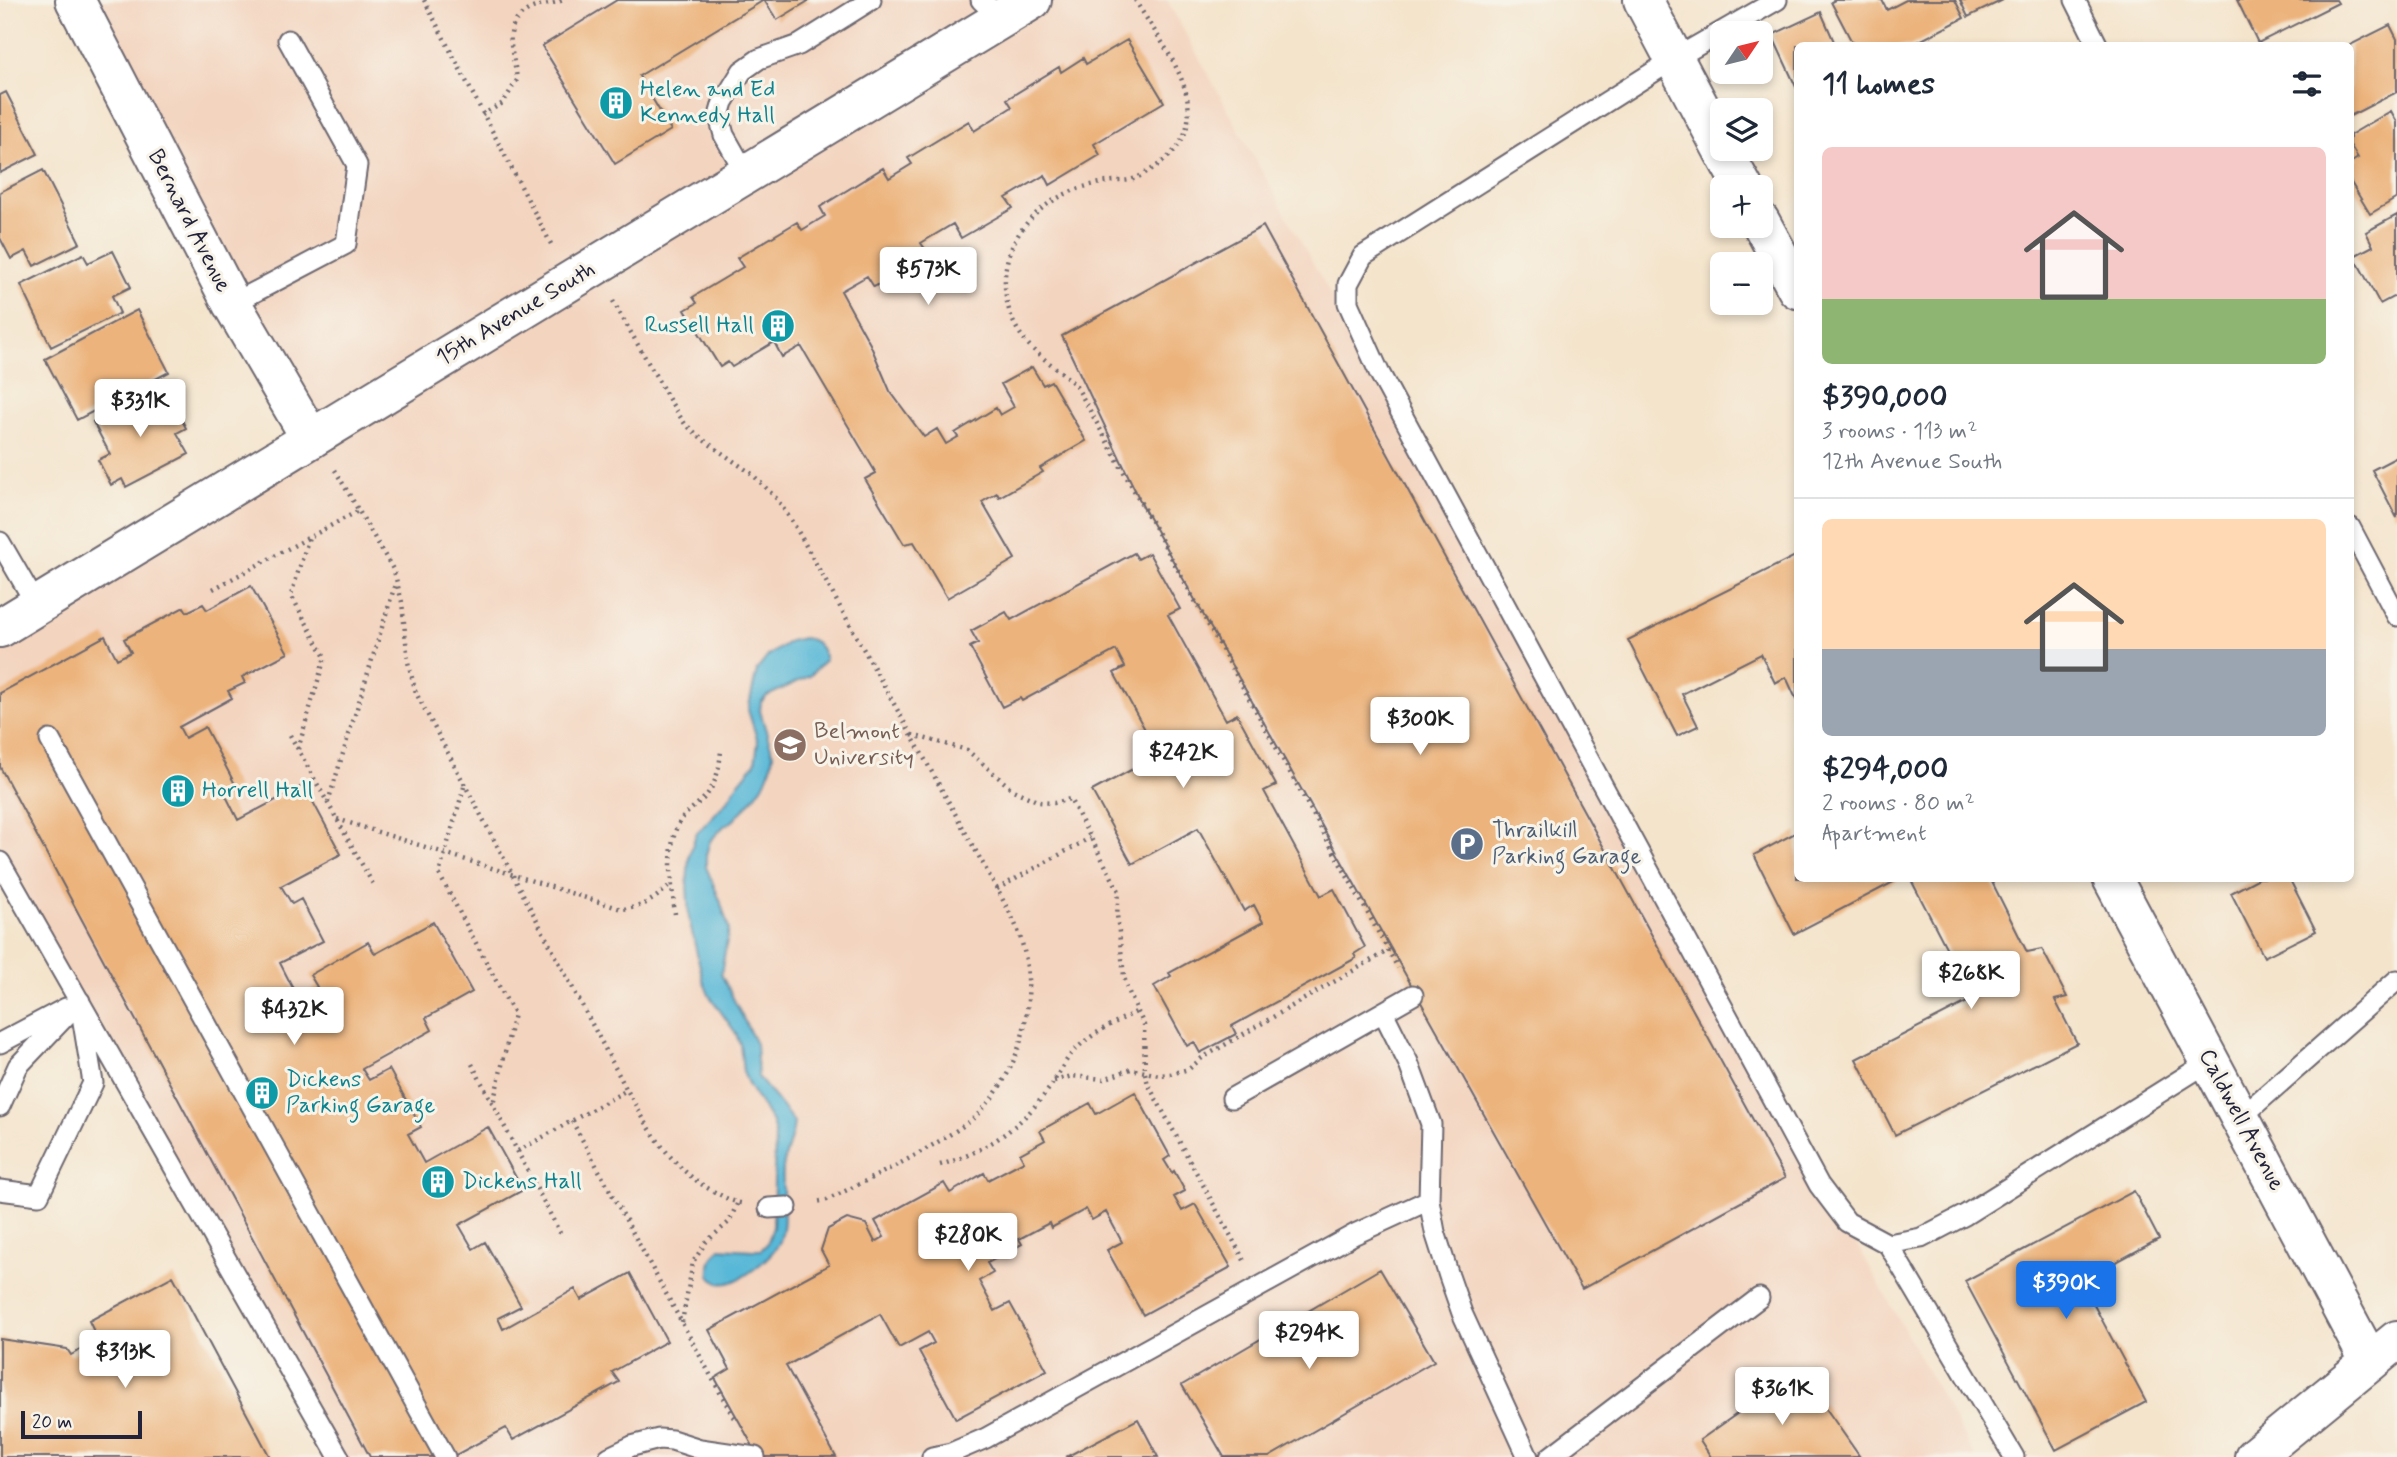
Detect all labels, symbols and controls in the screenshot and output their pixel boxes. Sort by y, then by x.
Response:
north arrow [1710,21,1773,84]
map controls [1710,21,1773,315]
text: 11 homes [1822,65,1935,104]
icon: filters [2288,65,2326,103]
place label: Helen and Ed Kennedy Hall [640,75,775,131]
building icon: Helen and Ed Kennedy Hall [597,84,635,122]
button: layers [1710,98,1773,161]
street label: Bernard Avenue [140,144,238,298]
button: + [1710,175,1773,238]
icon: home [2011,192,2137,318]
pin: $573K [879,247,977,307]
button: − [1710,252,1773,315]
street label: 15th Avenue South [431,255,601,373]
text: $573K [896,255,960,285]
building icon: Russell Hall [759,307,797,345]
place label: Russell Hall [644,311,754,341]
text: $390,000 [1822,378,1948,417]
pin: $331K [91,380,189,439]
text: $331K [111,387,169,417]
text: 3 rooms · 113 m² [1822,417,1977,447]
text: 12th Avenue South [1822,447,2002,477]
icon: home [2011,564,2137,690]
pin: $300K [1371,698,1469,757]
text: $300K [1386,705,1454,735]
place label: Belmont University [814,717,914,773]
school or university icon: Belmont University [771,726,809,764]
pin: $242K [1134,730,1232,790]
text: $242K [1149,738,1217,768]
text: $294,000 [1822,750,1948,789]
building icon: Horrell Hall [159,772,197,810]
place label: Horrell Hall [202,776,313,806]
text: 2 rooms · 80 m² [1822,789,1975,819]
place label: Thrailkill Parking Garage [1492,816,1642,874]
text: Apartment [1822,819,1927,849]
parking icon: Thrailkill Parking Garage [1448,825,1486,863]
pin: $268K [1922,951,2020,1011]
text: $268K [1938,959,2004,989]
pin: $432K [245,988,343,1047]
text: $432K [261,995,327,1025]
street label: Caldwell Avenue [2191,1044,2291,1196]
place label: Dickens Parking Garage [286,1065,436,1123]
building icon: Dickens Parking Garage [243,1074,281,1112]
building icon: Dickens Hall [419,1163,457,1201]
place label: Dickens Hall [462,1167,582,1197]
pin: $280K [919,1214,1017,1273]
text: $280K [934,1221,1002,1251]
pin: $390K [2017,1262,2115,1321]
text: $390K [2032,1269,2100,1299]
pin: $294K [1260,1312,1358,1371]
text: $294K [1275,1319,1343,1349]
pin: $313K [76,1330,174,1390]
text: $313K [95,1338,155,1368]
pin: $361K [1733,1368,1831,1427]
text: $361K [1751,1375,1813,1405]
scale bar [21,1408,142,1440]
text: 20 m [32,1410,72,1435]

